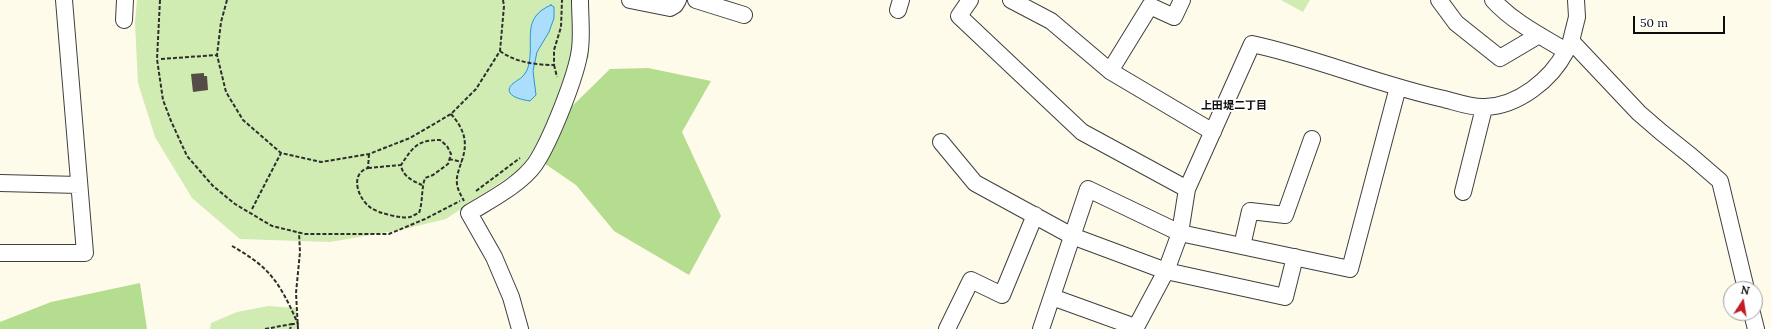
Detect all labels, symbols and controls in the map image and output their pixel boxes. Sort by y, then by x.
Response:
scale bar [1635,8,1727,34]
text: 50 m [1640,15,1668,30]
district label: 上田堤二丁目 [1201,99,1267,113]
north arrow [1723,281,1763,321]
text: N [1740,283,1751,298]

